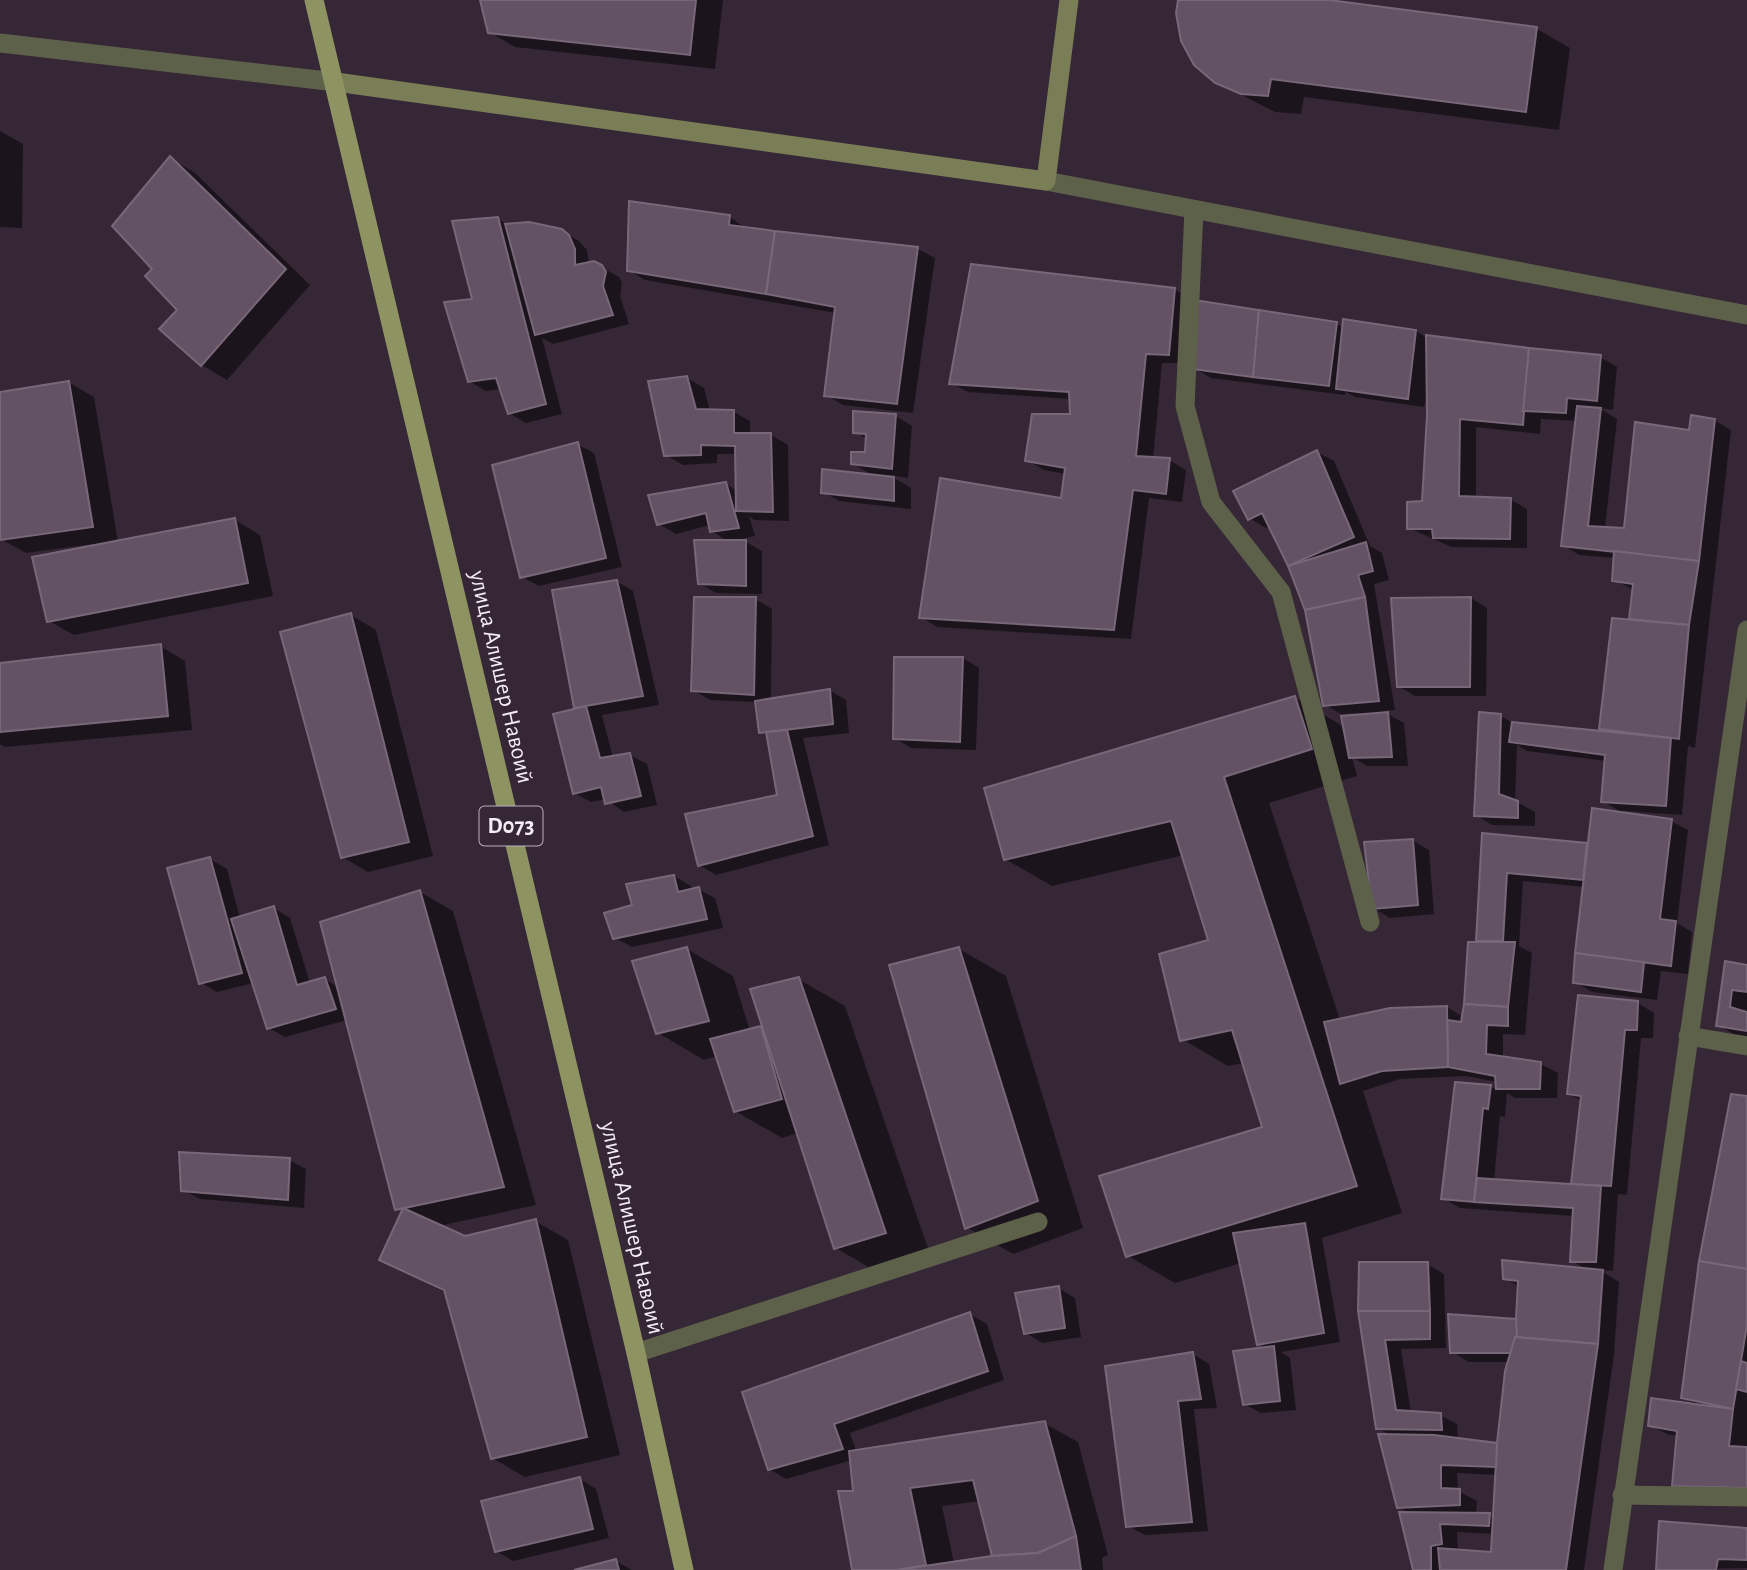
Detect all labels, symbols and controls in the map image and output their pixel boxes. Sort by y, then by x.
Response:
street label: улица Алишер Навоий [465,567,537,786]
road number: D073 [480,806,542,846]
street label: улица Алишер Навоий [596,1118,668,1337]

